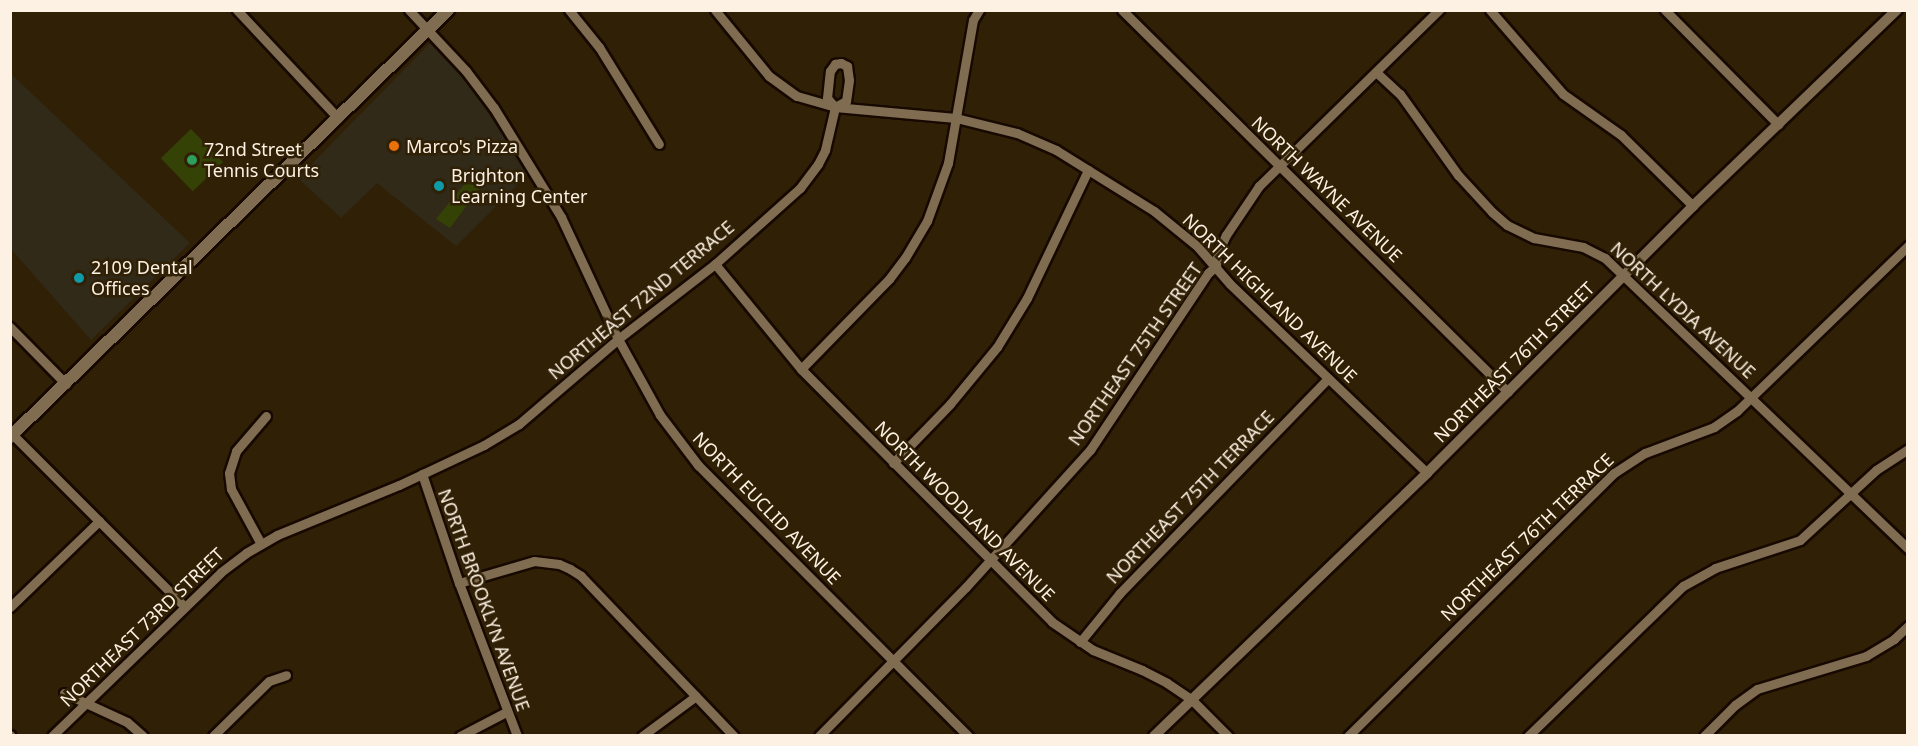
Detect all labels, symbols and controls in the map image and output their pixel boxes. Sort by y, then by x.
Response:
street label: NORTH WAYNE AVENUE [1247,112,1407,266]
place label: Marco's Pizza [406,135,518,157]
place label: 72nd Street Tennis Courts [204,139,319,182]
marker: Marco's Pizza [387,139,401,153]
marker: 72nd Street Tennis Courts [185,153,199,167]
place label: Brighton Learning Center [451,165,587,207]
marker: Brighton Learning Center [432,179,446,193]
street label: NORTH HIGHLAND AVENUE [1178,209,1362,387]
street label: NORTHEAST 72ND TERRACE [544,216,738,384]
street label: NORTH LYDIA AVENUE [1606,237,1760,383]
place label: 2109 Dental Offices [91,257,193,300]
street label: NORTHEAST 75TH STREET [1064,258,1206,450]
marker: 2109 Dental Offices [72,271,86,285]
street label: NORTHEAST 76TH STREET [1429,277,1599,447]
street label: NORTHEAST 75TH TERRACE [1102,406,1278,588]
street label: NORTH WOODLAND AVENUE [871,417,1059,605]
street label: NORTH EUCLID AVENUE [689,427,845,589]
street label: NORTHEAST 76TH TERRACE [1436,449,1618,625]
street label: NORTH BROOKLYN AVENUE [434,486,534,714]
street label: NORTHEAST 73RD STREET [56,543,228,711]

